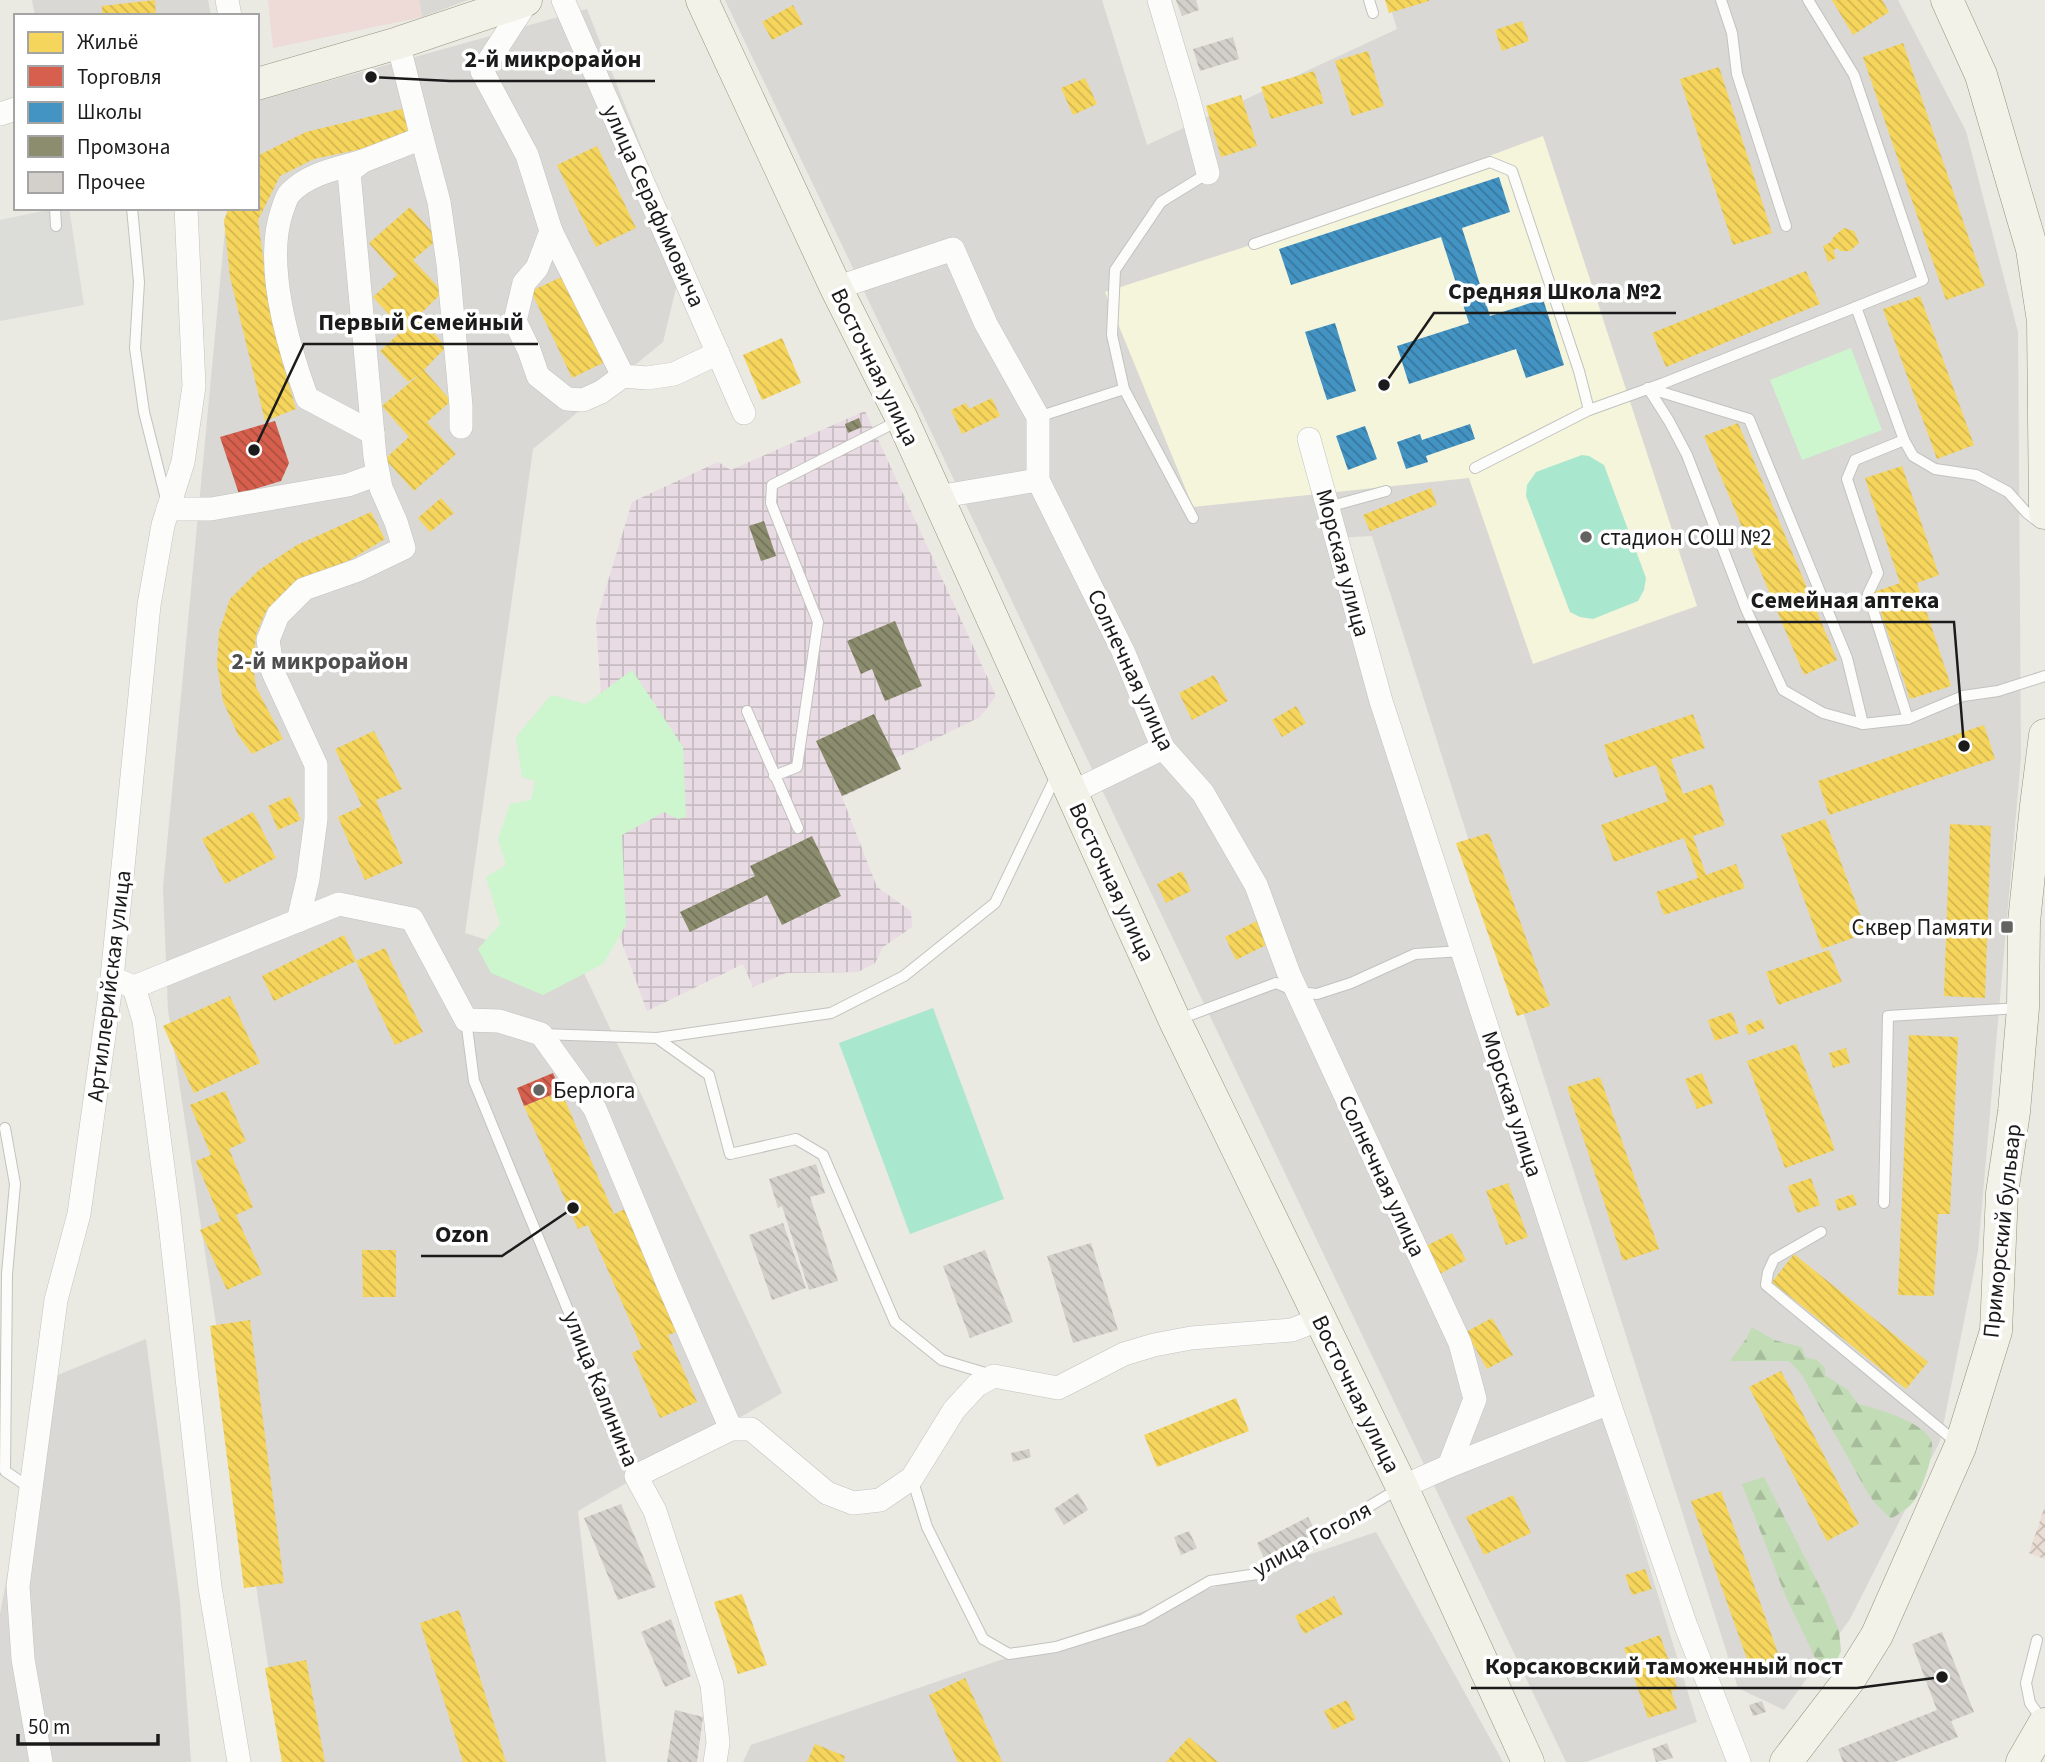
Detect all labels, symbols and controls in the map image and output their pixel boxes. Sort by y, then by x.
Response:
legend [14,14,259,210]
text: Жильё [77,27,138,57]
callout: 2-й микрорайон [450,36,655,81]
text: 2-й микрорайон [465,42,641,77]
text: Торговля [77,62,162,92]
text: Школы [77,97,142,127]
street label: улица Серафимовича [595,100,713,312]
text: Промзона [77,132,170,162]
text: Прочее [77,167,145,197]
callout: Средняя Школа №2 [1434,268,1676,313]
text: Средняя Школа №2 [1448,274,1662,309]
street label: Восточная улица [822,282,928,452]
callout: Первый Семейный [304,299,538,344]
text: Первый Семейный [318,305,524,340]
street label: Морская улица [1307,485,1379,641]
place label: стадион СОШ №2 [1600,521,1772,554]
marker: стадион СОШ №2 [1578,529,1594,545]
callout: Семейная аптека [1737,577,1954,622]
text: Семейная аптека [1751,583,1939,618]
street label: Солнечная улица [1079,584,1183,756]
district label: 2-й микрорайон [232,644,408,679]
street label: Восточная улица [1061,797,1163,967]
street label: Артиллерийская улица [78,868,140,1104]
place label: Сквер Памяти [1852,911,1993,944]
marker: Сквер Памяти [1999,919,2015,935]
street label: Морская улица [1473,1027,1551,1181]
place label: Берлога [553,1074,635,1107]
marker: Берлога [531,1082,547,1098]
street label: Солнечная улица [1330,1090,1434,1262]
street label: Приморский бульвар [1974,1122,2030,1340]
callout: Ozon [421,1211,502,1256]
text: Ozon [435,1217,489,1252]
street label: улица Калинина [555,1306,647,1472]
street label: Восточная улица [1303,1309,1409,1479]
street label: улица Гоголя [1247,1493,1377,1585]
callout: Корсаковский таможенный пост [1471,1643,1857,1688]
text: Корсаковский таможенный пост [1485,1649,1843,1684]
scale bar [18,1702,158,1746]
text: 50 m [28,1712,70,1742]

